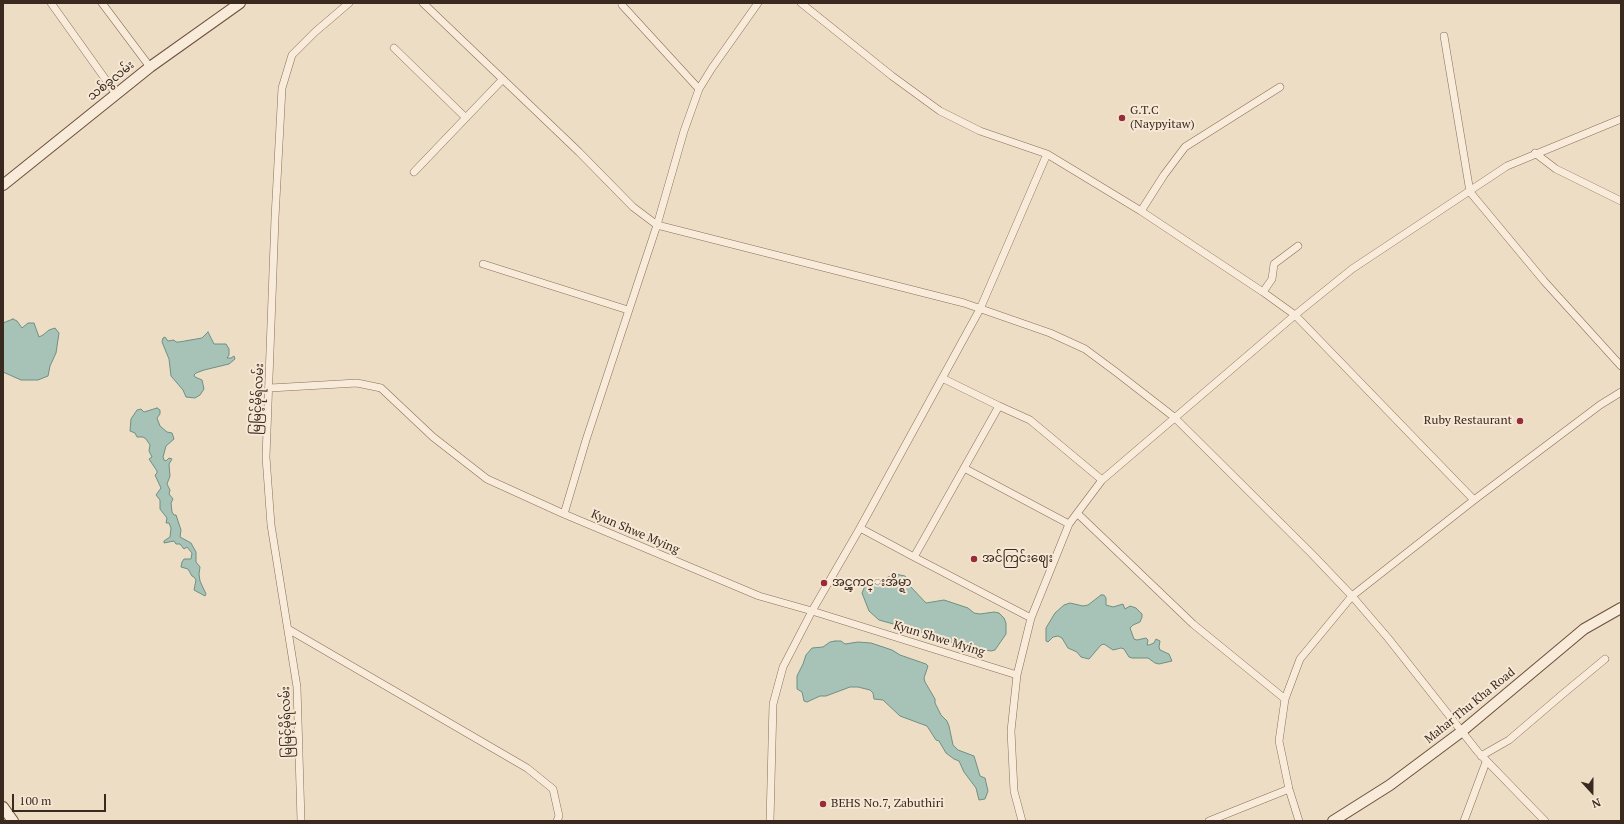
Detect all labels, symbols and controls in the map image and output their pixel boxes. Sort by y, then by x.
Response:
street label: သစ်ခွလမ်း [85,58,137,104]
place label: G.T.C (Naypyitaw) [1130,104,1195,132]
marker: G.T.C (Naypyitaw) [1117,113,1127,123]
street label: မြမြင့်မိုရ်လမ်း [249,363,267,435]
place label: Ruby Restaurant [1424,414,1512,428]
marker: Ruby Restaurant [1515,416,1525,426]
street label: Kyun Shwe Mying [589,507,681,557]
place label: အင်ကြင်းဈေး [982,552,1053,566]
marker: အင်ကြင်းဈေး [969,554,979,564]
place label: အင္ၾကင္းအိမ္ရာ [832,576,912,590]
marker: အင္ၾကင္းအိမ္ရာ [819,578,829,588]
street label: Kyun Shwe Mying [892,618,986,660]
street label: Mahar Thu Kha Road [1422,665,1518,747]
street label: မြမြင့်မိုရ်လမ်း [279,686,295,758]
north arrow [1572,772,1612,812]
scale bar [14,786,108,812]
text: 100 m [19,793,51,808]
text: N [1590,795,1603,811]
place label: BEHS No.7, Zabuthiri [831,797,944,811]
marker: BEHS No.7, Zabuthiri [818,799,828,809]

